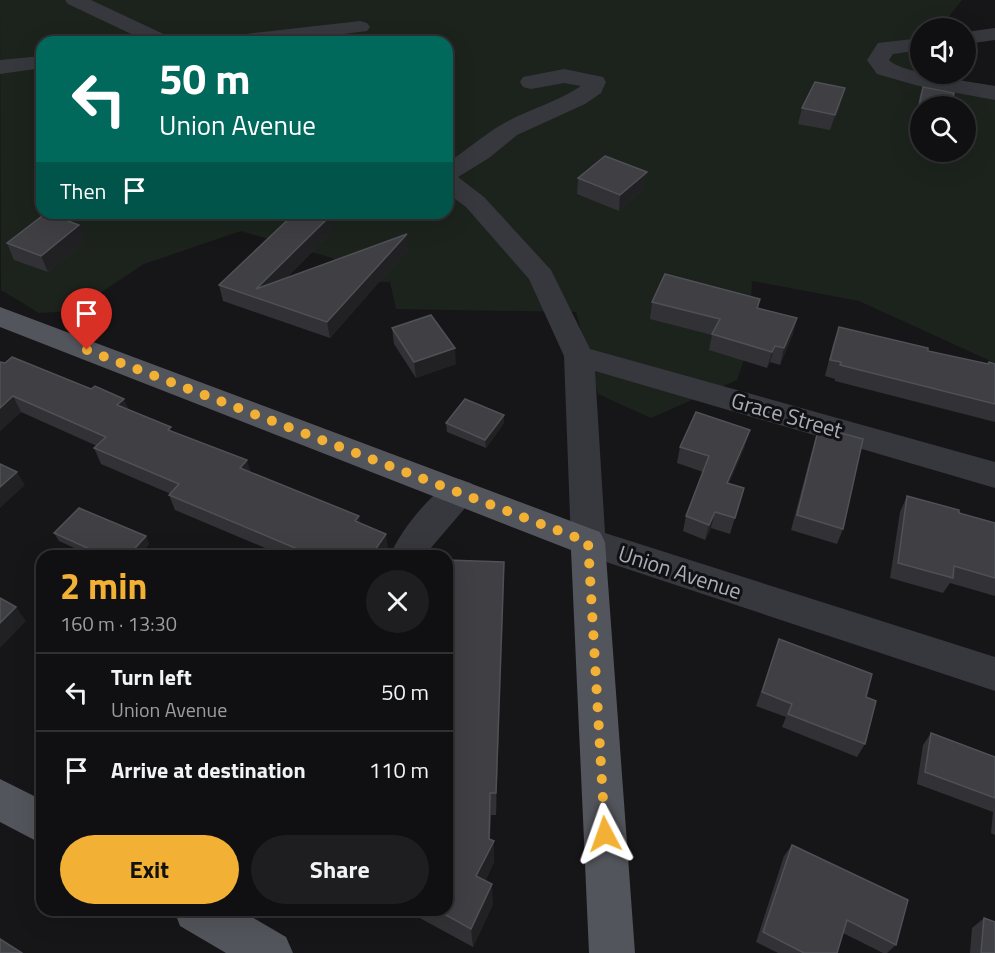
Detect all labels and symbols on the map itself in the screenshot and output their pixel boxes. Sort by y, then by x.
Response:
pin [61,288,112,350]
street label: Grace Street [727,383,847,447]
street label: Union Avenue [614,536,746,608]
position arrow [573,802,637,866]

